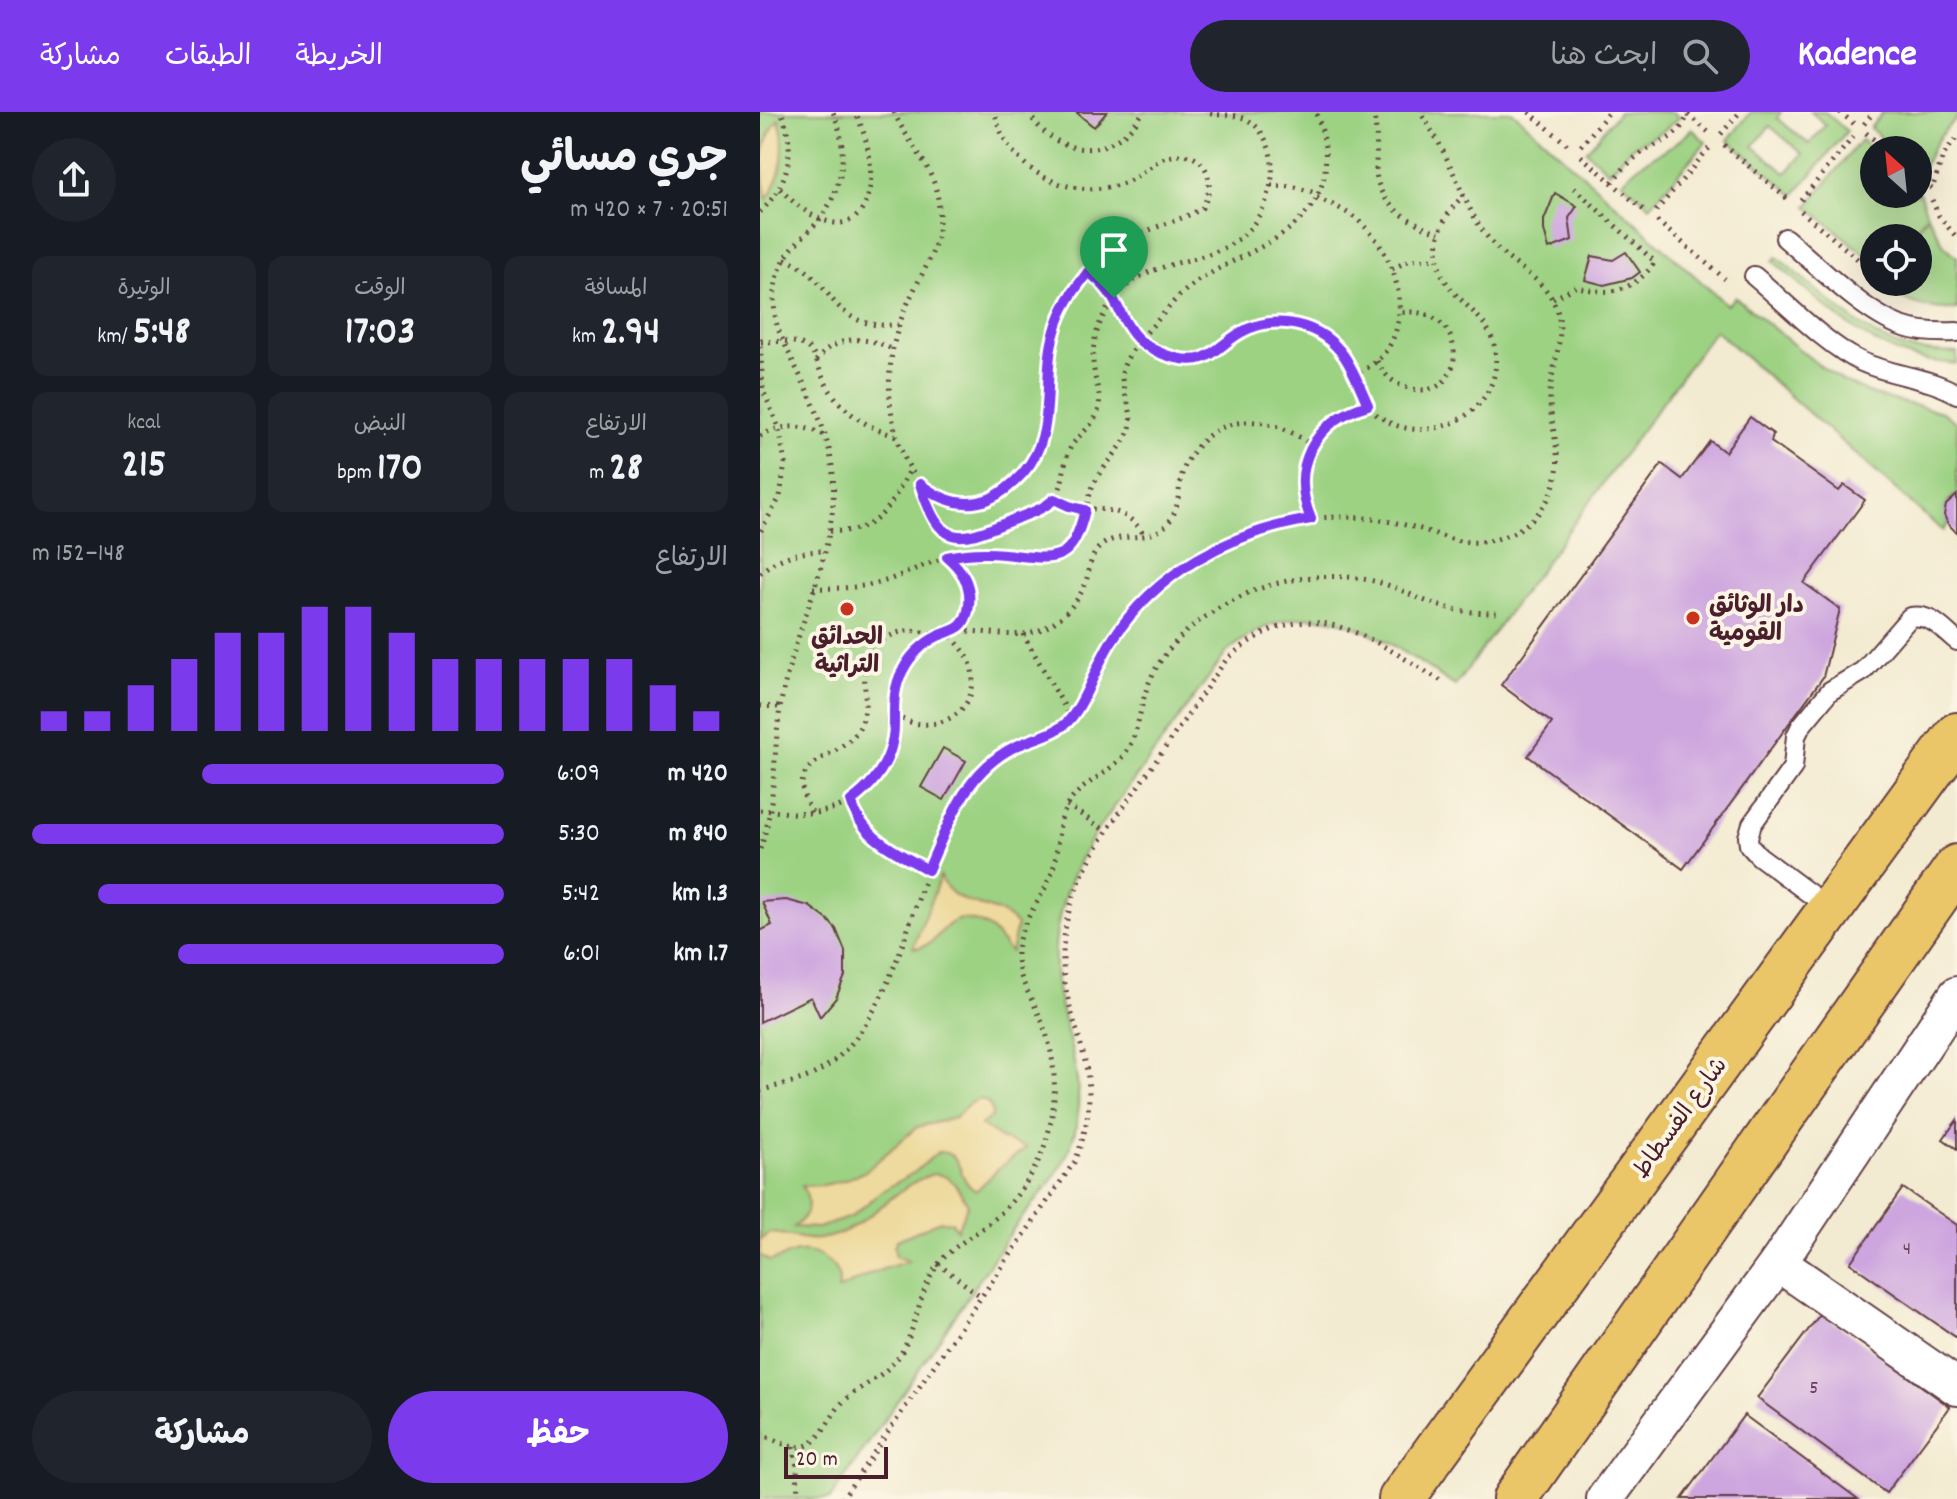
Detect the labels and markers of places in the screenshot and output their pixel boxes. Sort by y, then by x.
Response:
pin [1080,216,1148,298]
place label: دار الوثائق القومية [1709,590,1804,652]
marker: الحدائق التراثية [838,600,856,618]
marker: دار الوثائق القومية [1684,609,1702,627]
place label: الحدائق التراثية [811,622,883,684]

